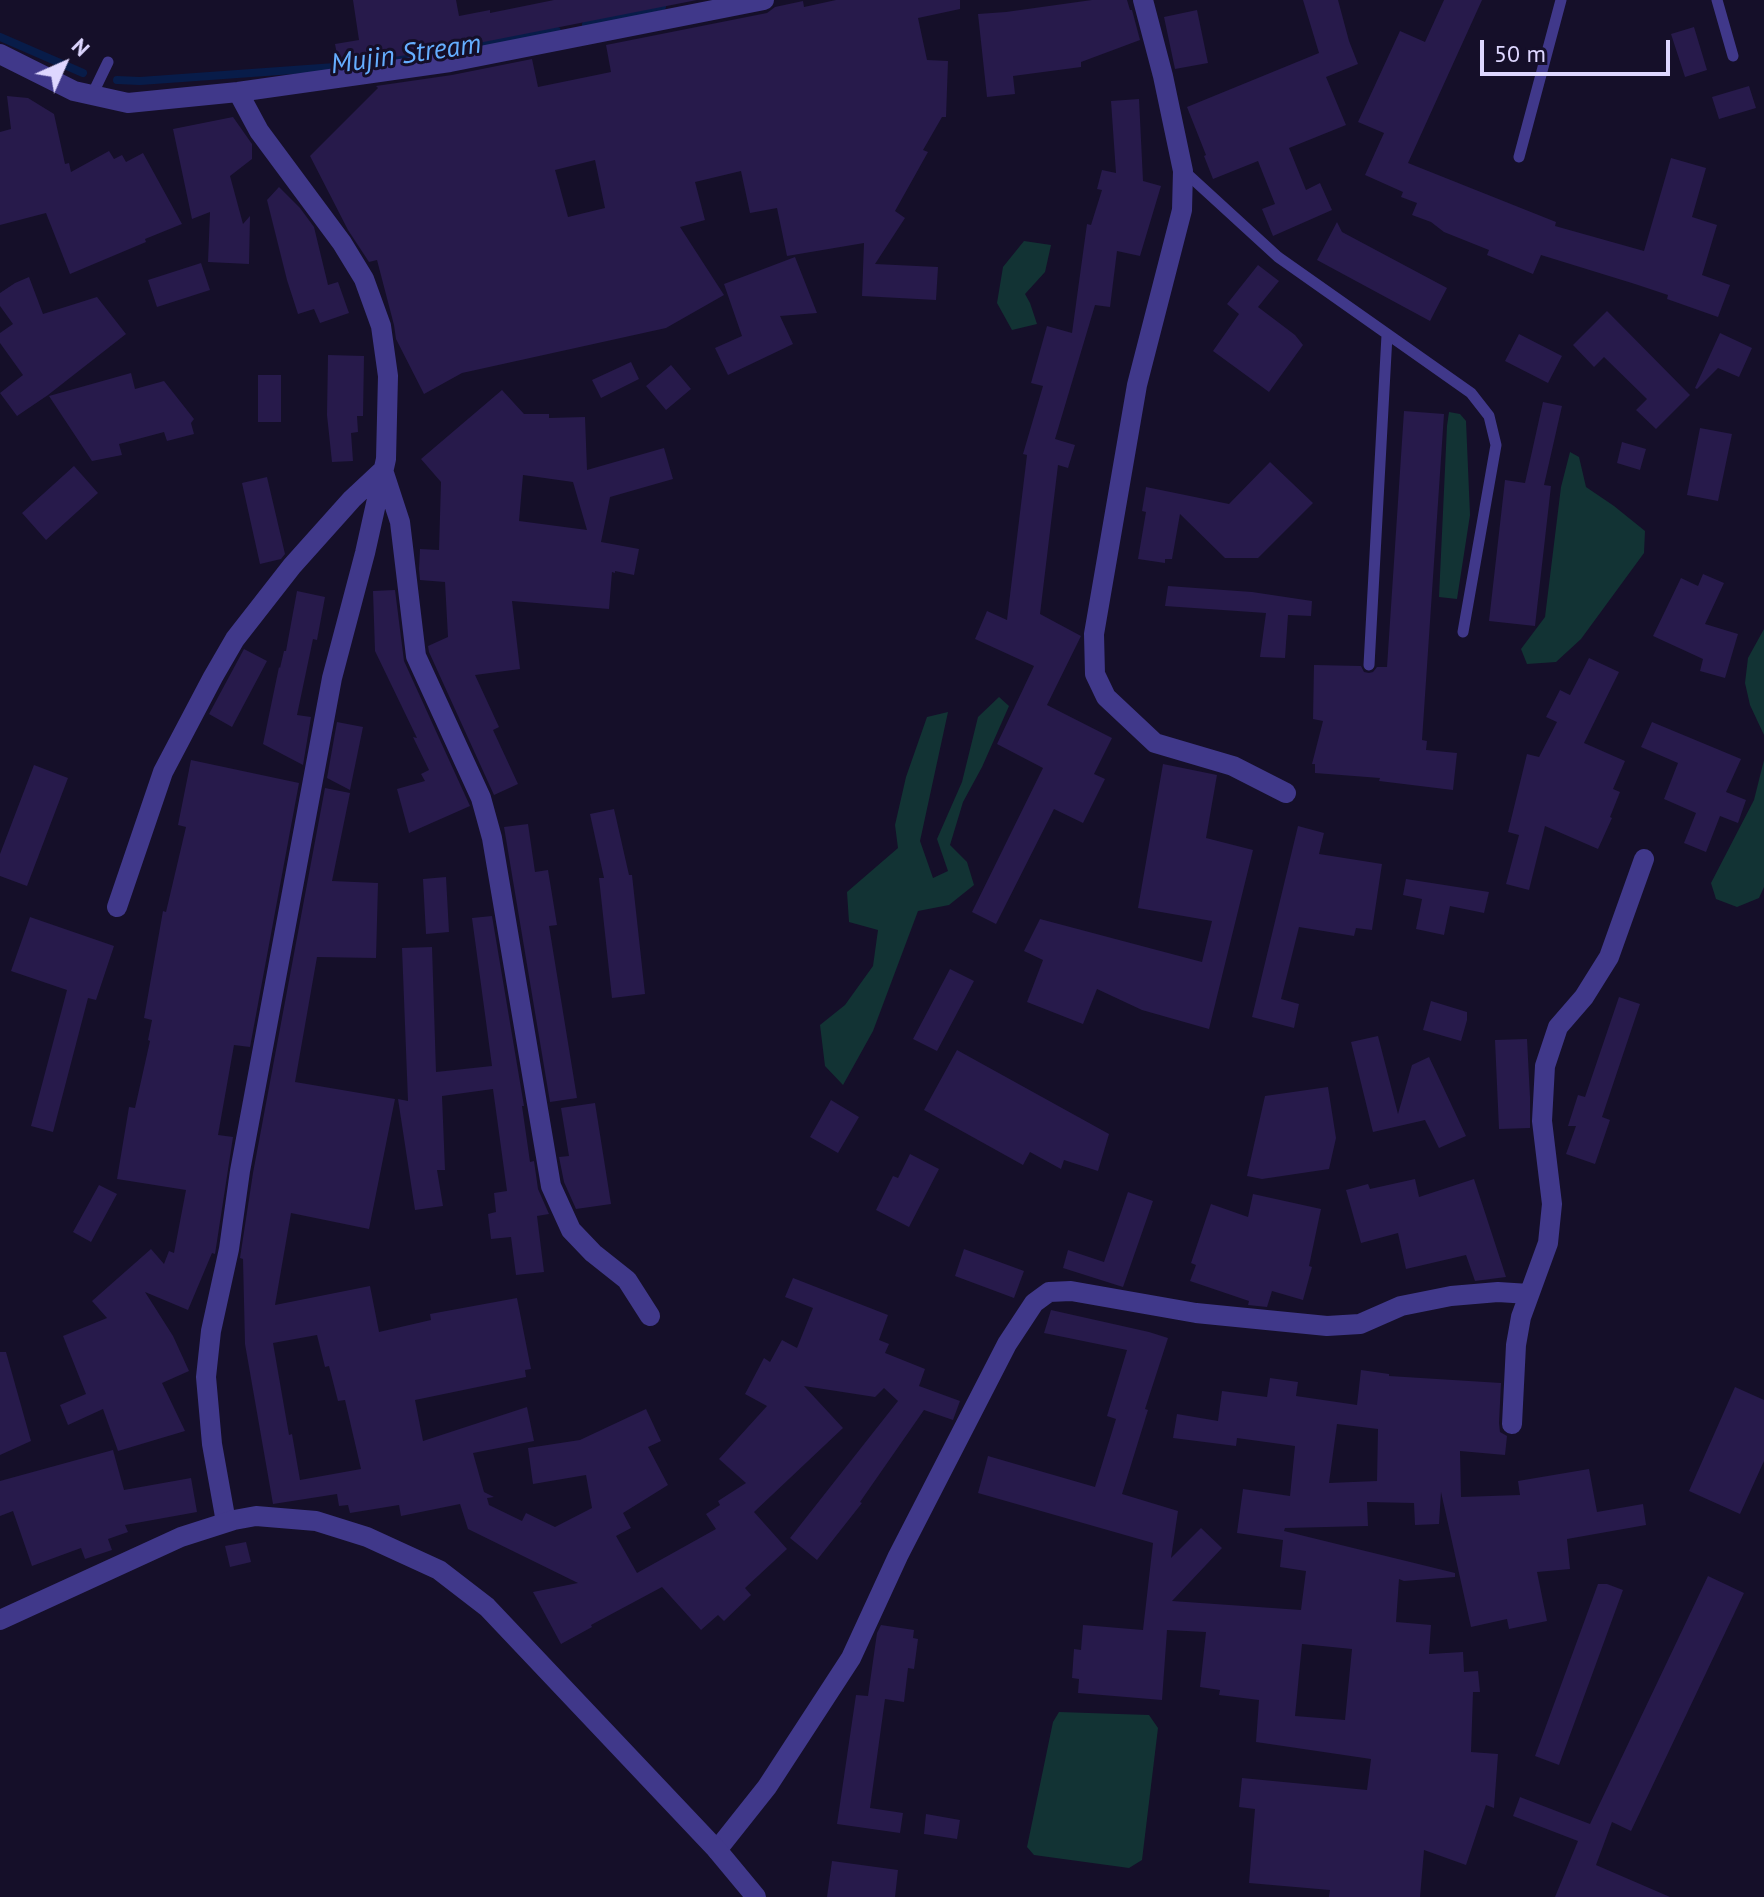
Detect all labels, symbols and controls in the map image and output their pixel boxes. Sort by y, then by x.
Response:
north arrow [24,24,104,104]
scale bar [1484,24,1674,74]
water label: Mujin Stream [329,28,483,82]
text: N [66,32,96,62]
text: 50 m [1494,38,1546,69]

